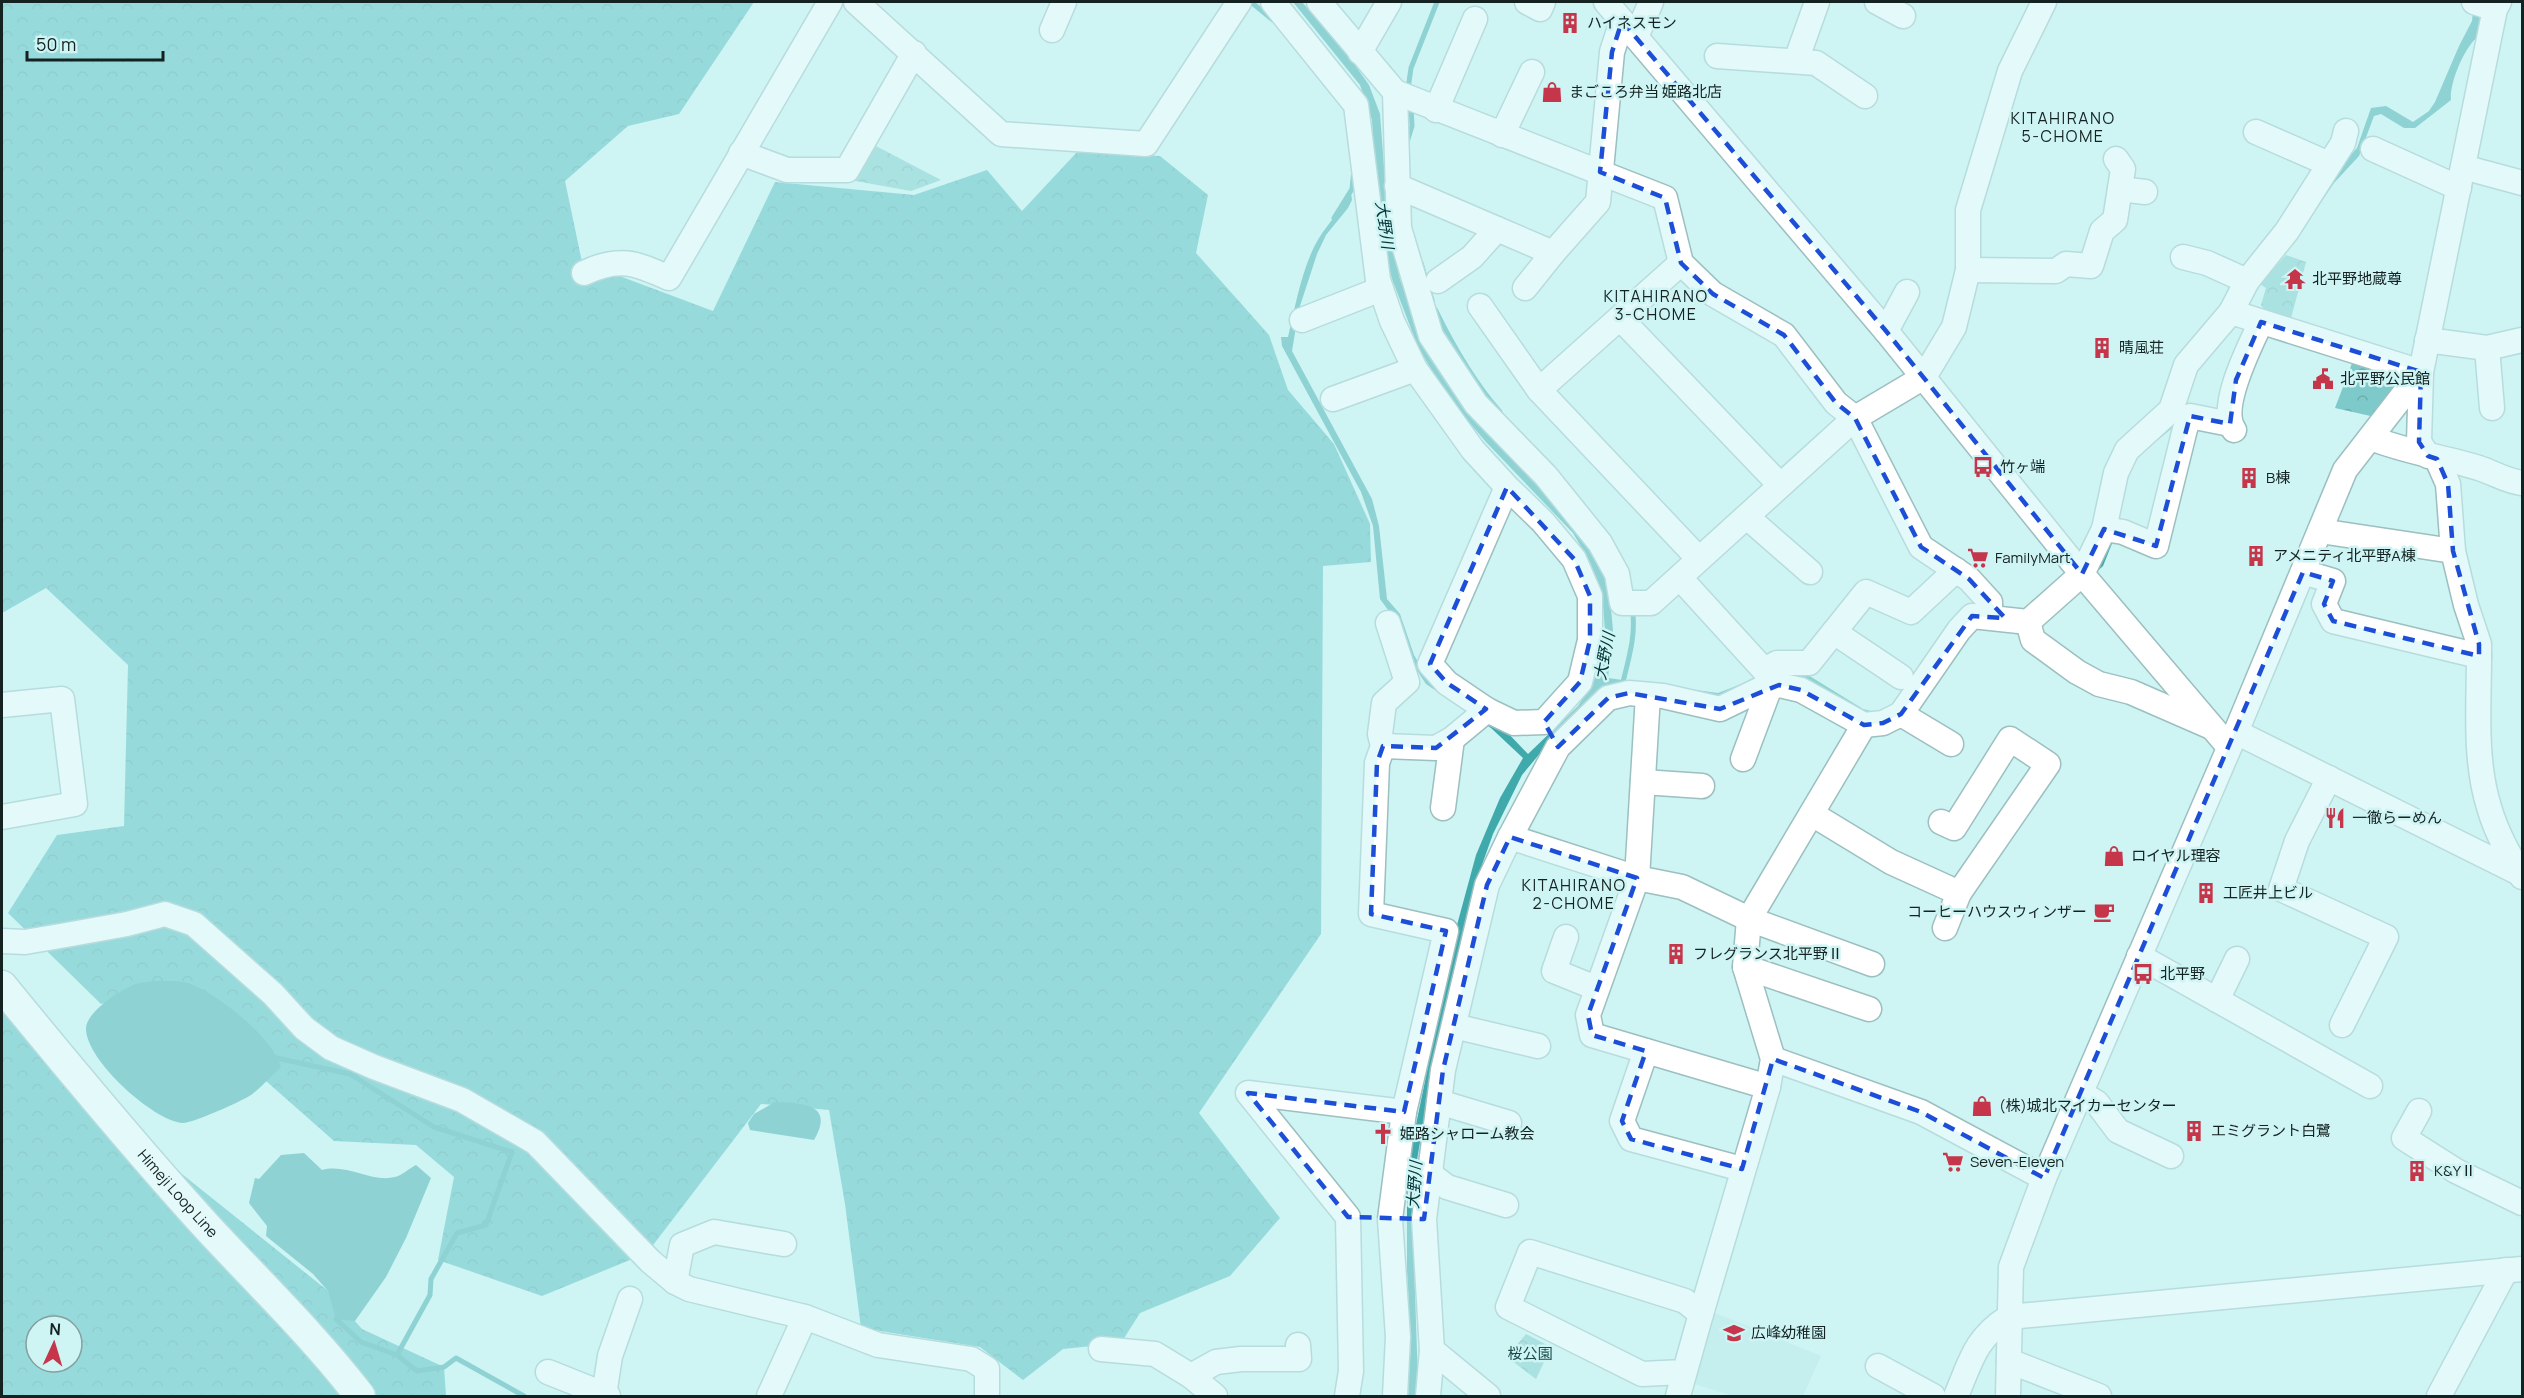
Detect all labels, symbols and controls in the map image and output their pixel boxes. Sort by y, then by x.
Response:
building icon: ハイネスモン [1558,11,1582,35]
place label: ハイネスモン [1587,12,1677,33]
scale bar [27,24,164,62]
text: 50 m [36,32,76,56]
shop icon: まごころ弁当 姫路北店 [1540,80,1564,104]
place label: まごころ弁当 姫路北店 [1569,81,1722,102]
district label: KITAHIRANO 5-CHOME [2010,107,2116,147]
water label: 大野川 [1371,200,1400,252]
temple icon: 北平野地蔵尊 [2283,267,2307,291]
place label: 北平野地蔵尊 [2312,268,2402,289]
district label: KITAHIRANO 3-CHOME [1603,285,1709,325]
building icon: 晴風荘 [2090,336,2114,360]
place label: 晴風荘 [2119,337,2164,358]
public building icon: 北平野公民館 [2311,367,2335,391]
place label: 北平野公民館 [2340,368,2430,389]
bus stop icon: 竹ヶ端 [1971,455,1995,479]
place label: 竹ヶ端 [2000,456,2045,477]
building icon: B棟 [2237,466,2261,490]
place label: B棟 [2266,467,2290,488]
building icon: アメニティ北平野A棟 [2244,544,2268,568]
place label: アメニティ北平野A棟 [2273,545,2416,566]
supermarket icon: FamilyMart [1966,546,1990,570]
place label: FamilyMart [1995,547,2071,568]
water label: 大野川 [1589,628,1620,682]
restaurant icon: 一徹らーめん [2323,806,2347,830]
place label: 一徹らーめん [2352,807,2442,828]
shop icon: ロイヤル理容 [2102,844,2126,868]
place label: ロイヤル理容 [2131,845,2221,866]
district label: KITAHIRANO 2-CHOME [1521,874,1627,914]
building icon: 工匠井上ビル [2194,881,2218,905]
place label: 工匠井上ビル [2223,882,2313,903]
cafe icon: コーヒーハウスウィンザー [2092,900,2116,924]
place label: コーヒーハウスウィンザー [1907,901,2087,922]
building icon: フレグランス北平野Ⅱ [1664,942,1688,966]
place label: フレグランス北平野Ⅱ [1693,943,1843,964]
bus stop icon: 北平野 [2131,962,2155,986]
place label: 北平野 [2160,963,2205,984]
shop icon: (株)城北マイカーセンター [1970,1094,1994,1118]
place label: (株)城北マイカーセンター [1999,1095,2177,1116]
building icon: エミグラント白鷺 [2182,1119,2206,1143]
place label: エミグラント白鷺 [2211,1120,2331,1141]
church icon: 姫路シャローム教会 [1371,1122,1395,1146]
place label: 姫路シャローム教会 [1400,1123,1535,1144]
street label: Himeji Loop Line [133,1145,223,1242]
supermarket icon: Seven-Eleven [1941,1150,1965,1174]
place label: Seven-Eleven [1970,1151,2064,1172]
water label: 大野川 [1401,1158,1427,1210]
building icon: K&YⅡ [2405,1159,2429,1183]
place label: K&YⅡ [2434,1160,2476,1181]
north arrow [24,1314,84,1374]
text: N [49,1318,62,1340]
school or university icon: 広峰幼稚園 [1722,1321,1746,1345]
place label: 広峰幼稚園 [1751,1322,1826,1343]
park label: 桜公園 [1507,1343,1553,1364]

